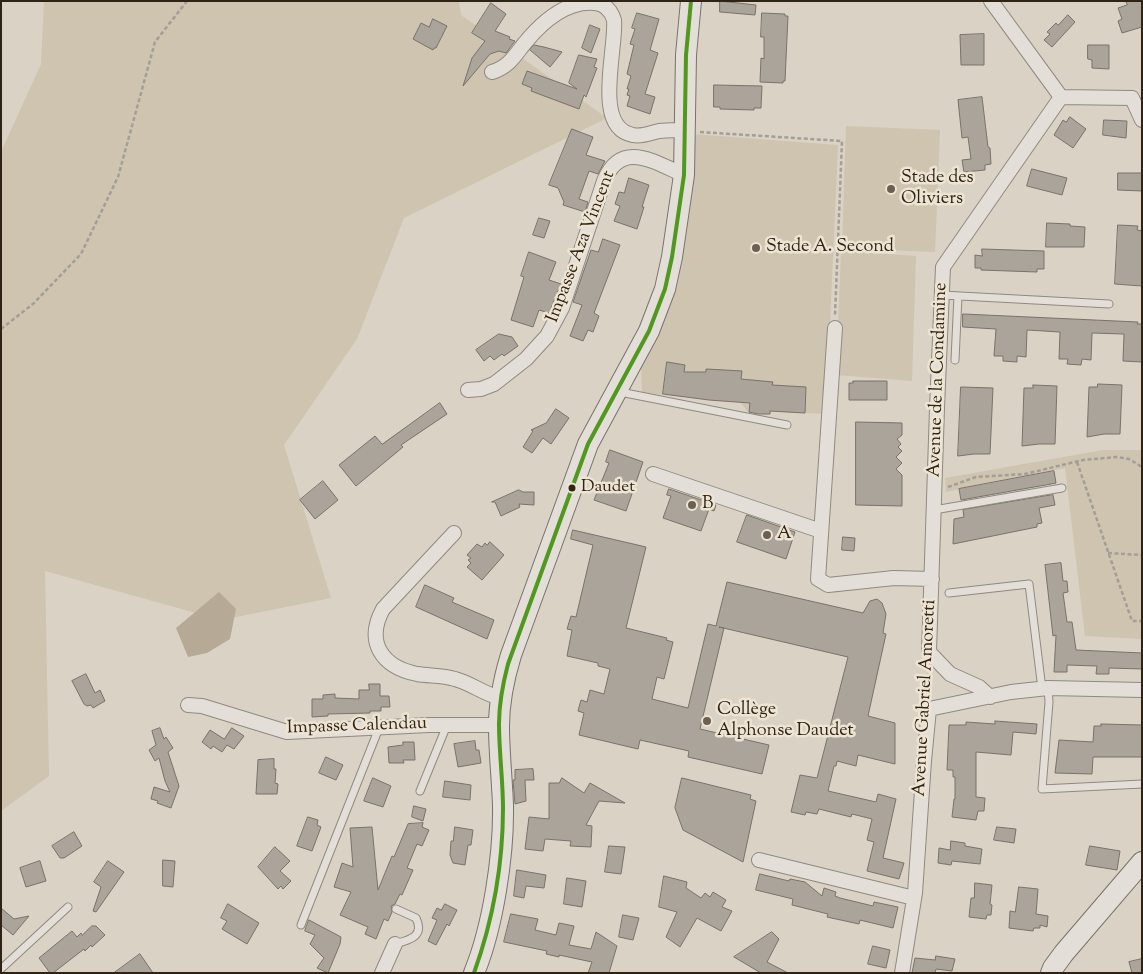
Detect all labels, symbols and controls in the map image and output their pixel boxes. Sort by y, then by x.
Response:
street label: Impasse Aza Vincent [543,168,621,326]
place label: Stade des Oliviers [901,168,974,210]
marker: Stade des Oliviers [885,183,897,195]
place label: Stade A. Second [766,237,894,259]
marker: Stade A. Second [750,242,762,254]
street label: Avenue de la Condamine [925,282,953,478]
place label: Daudet [581,478,635,498]
marker: Daudet [567,483,577,493]
place label: B [702,494,713,516]
marker: B [686,499,698,511]
place label: A [777,524,792,546]
marker: A [761,529,773,541]
street label: Avenue Gabriel Amoretti [910,599,942,797]
place label: Collège Alphonse Daudet [717,700,854,742]
street label: Impasse Calendau [287,714,427,740]
marker: Collège Alphonse Daudet [701,715,713,727]

